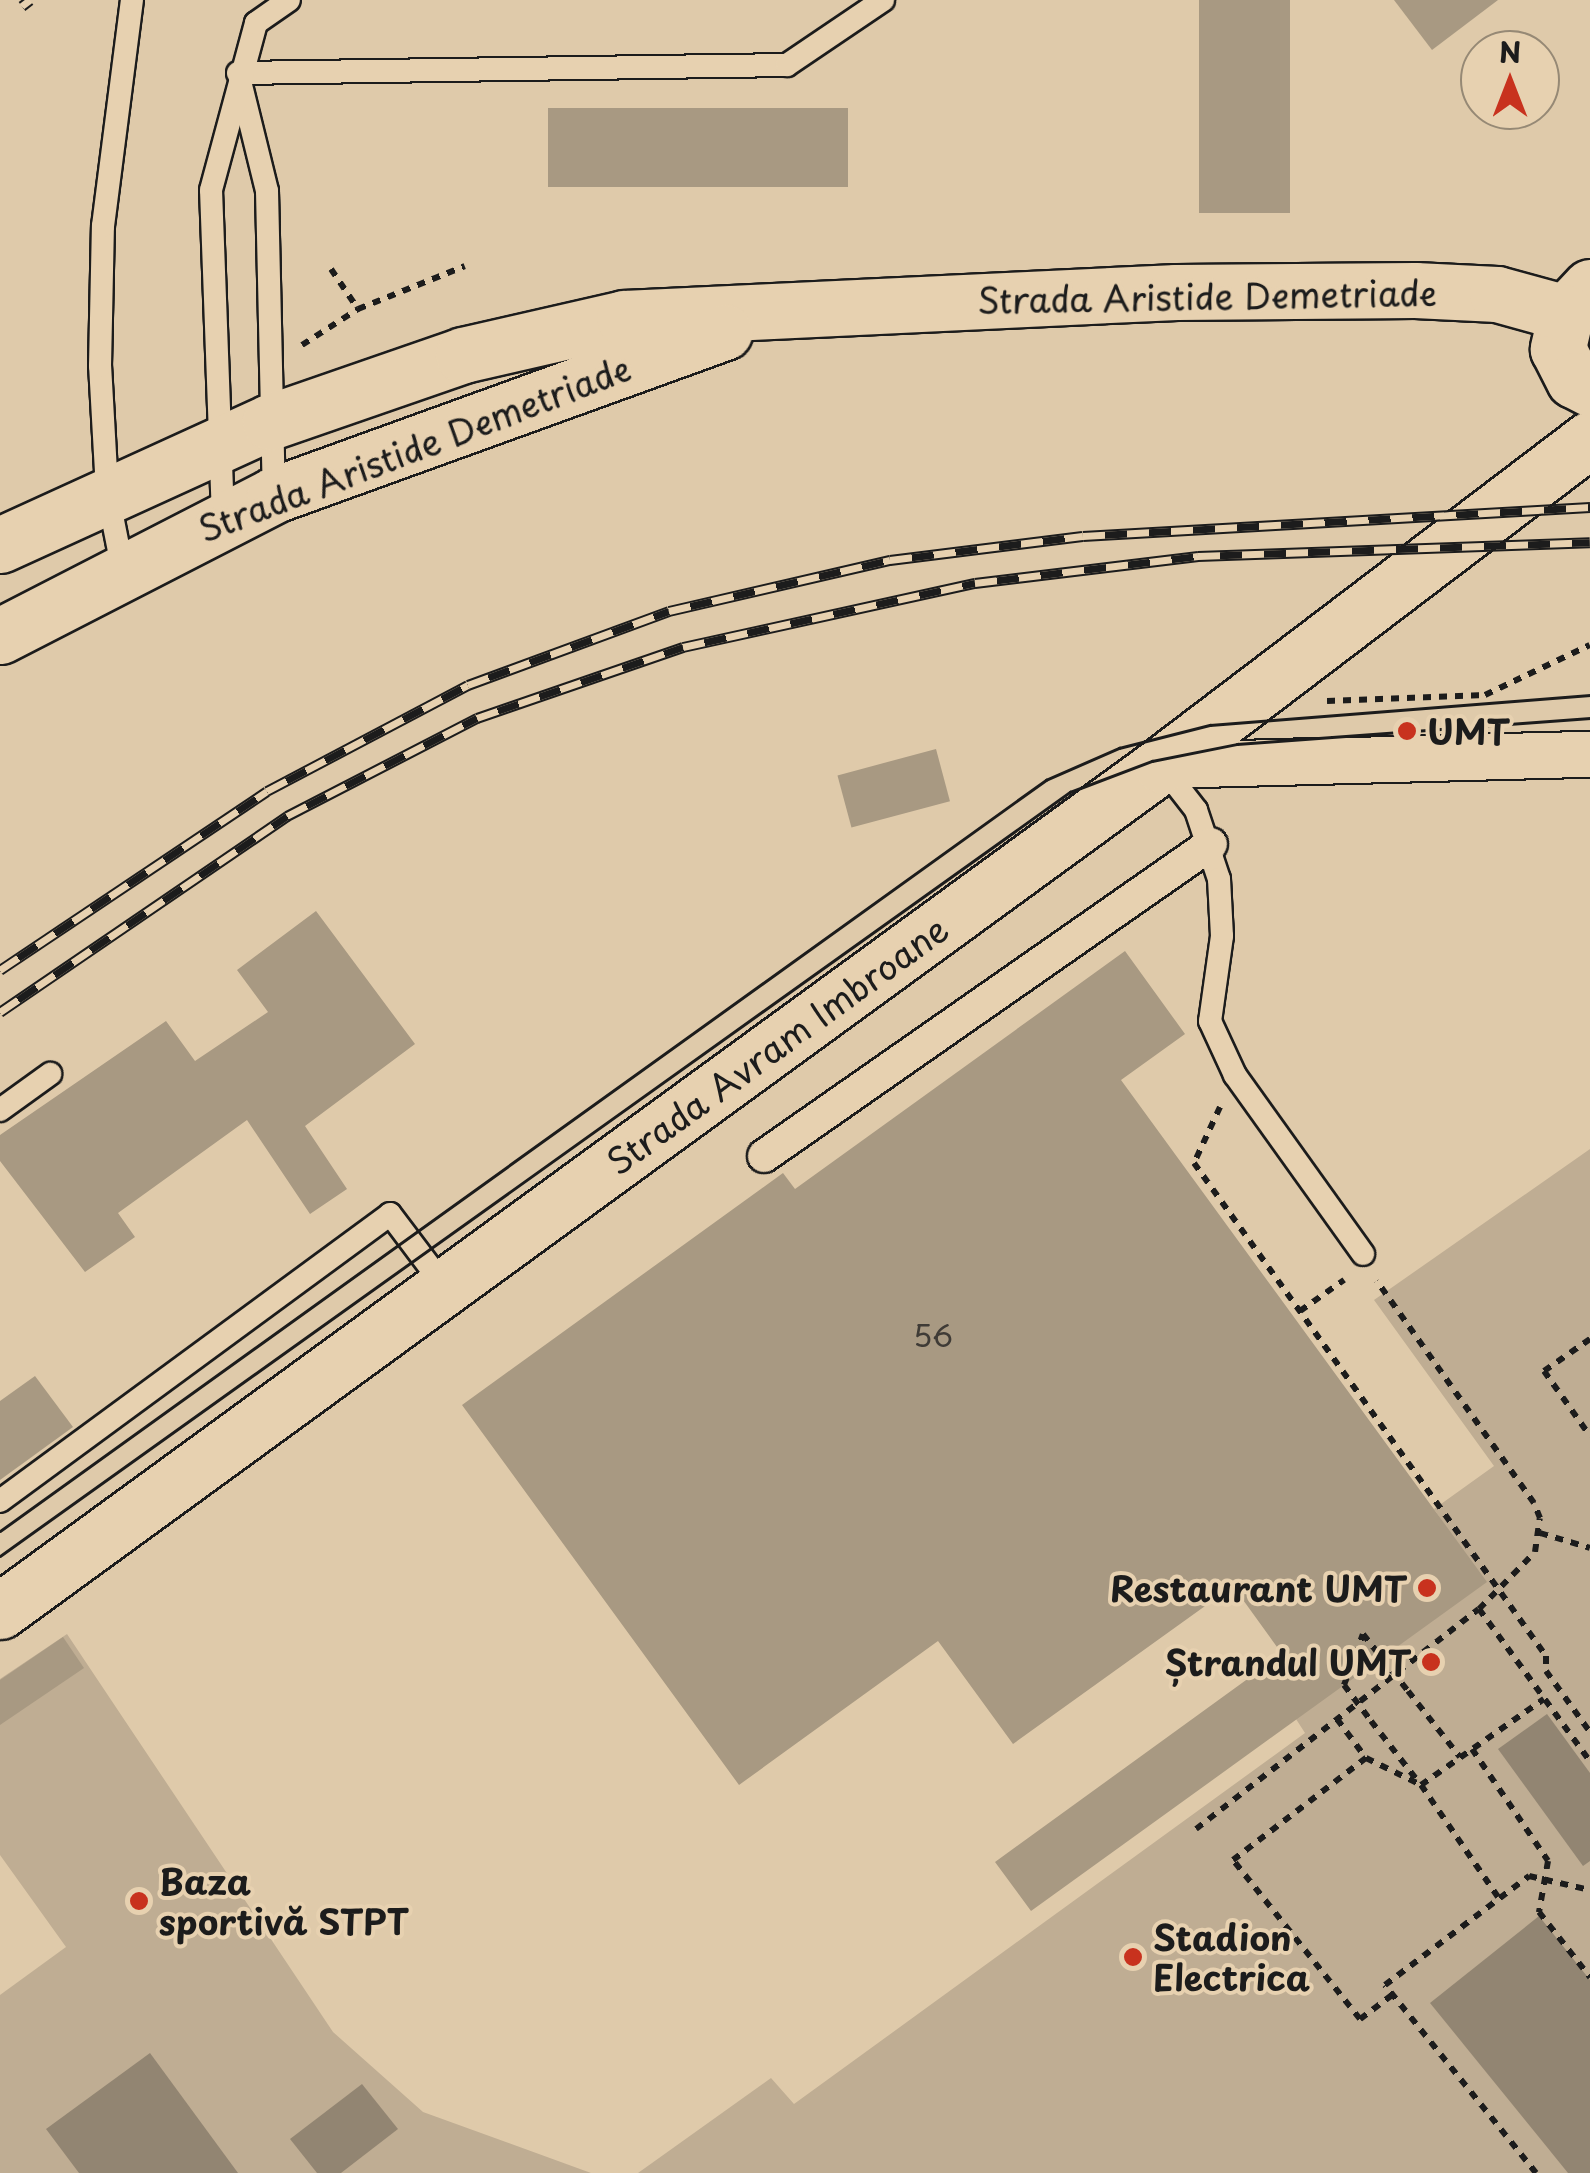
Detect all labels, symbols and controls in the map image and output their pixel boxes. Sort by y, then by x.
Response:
north arrow [1460,30,1560,130]
text: N [1499,30,1521,73]
street label: Strada Aristide Demetriade [974,271,1440,321]
street label: Strada Aristide Demetriade [189,345,639,551]
place label: UMT [1427,710,1510,752]
marker: UMT [1396,720,1418,742]
street label: Strada Avram Imbroane [598,907,956,1183]
house number: 56 [913,1317,953,1353]
place label: Restaurant UMT [1112,1567,1407,1609]
marker: Restaurant UMT [1416,1577,1438,1599]
place label: Ștrandul UMT [1163,1641,1411,1683]
marker: Ștrandul UMT [1420,1651,1442,1673]
place label: Baza sportivă STPT [159,1860,411,1942]
marker: Baza sportivă STPT [128,1890,150,1912]
place label: Stadion Electrica [1153,1916,1310,1998]
marker: Stadion Electrica [1122,1946,1144,1968]

